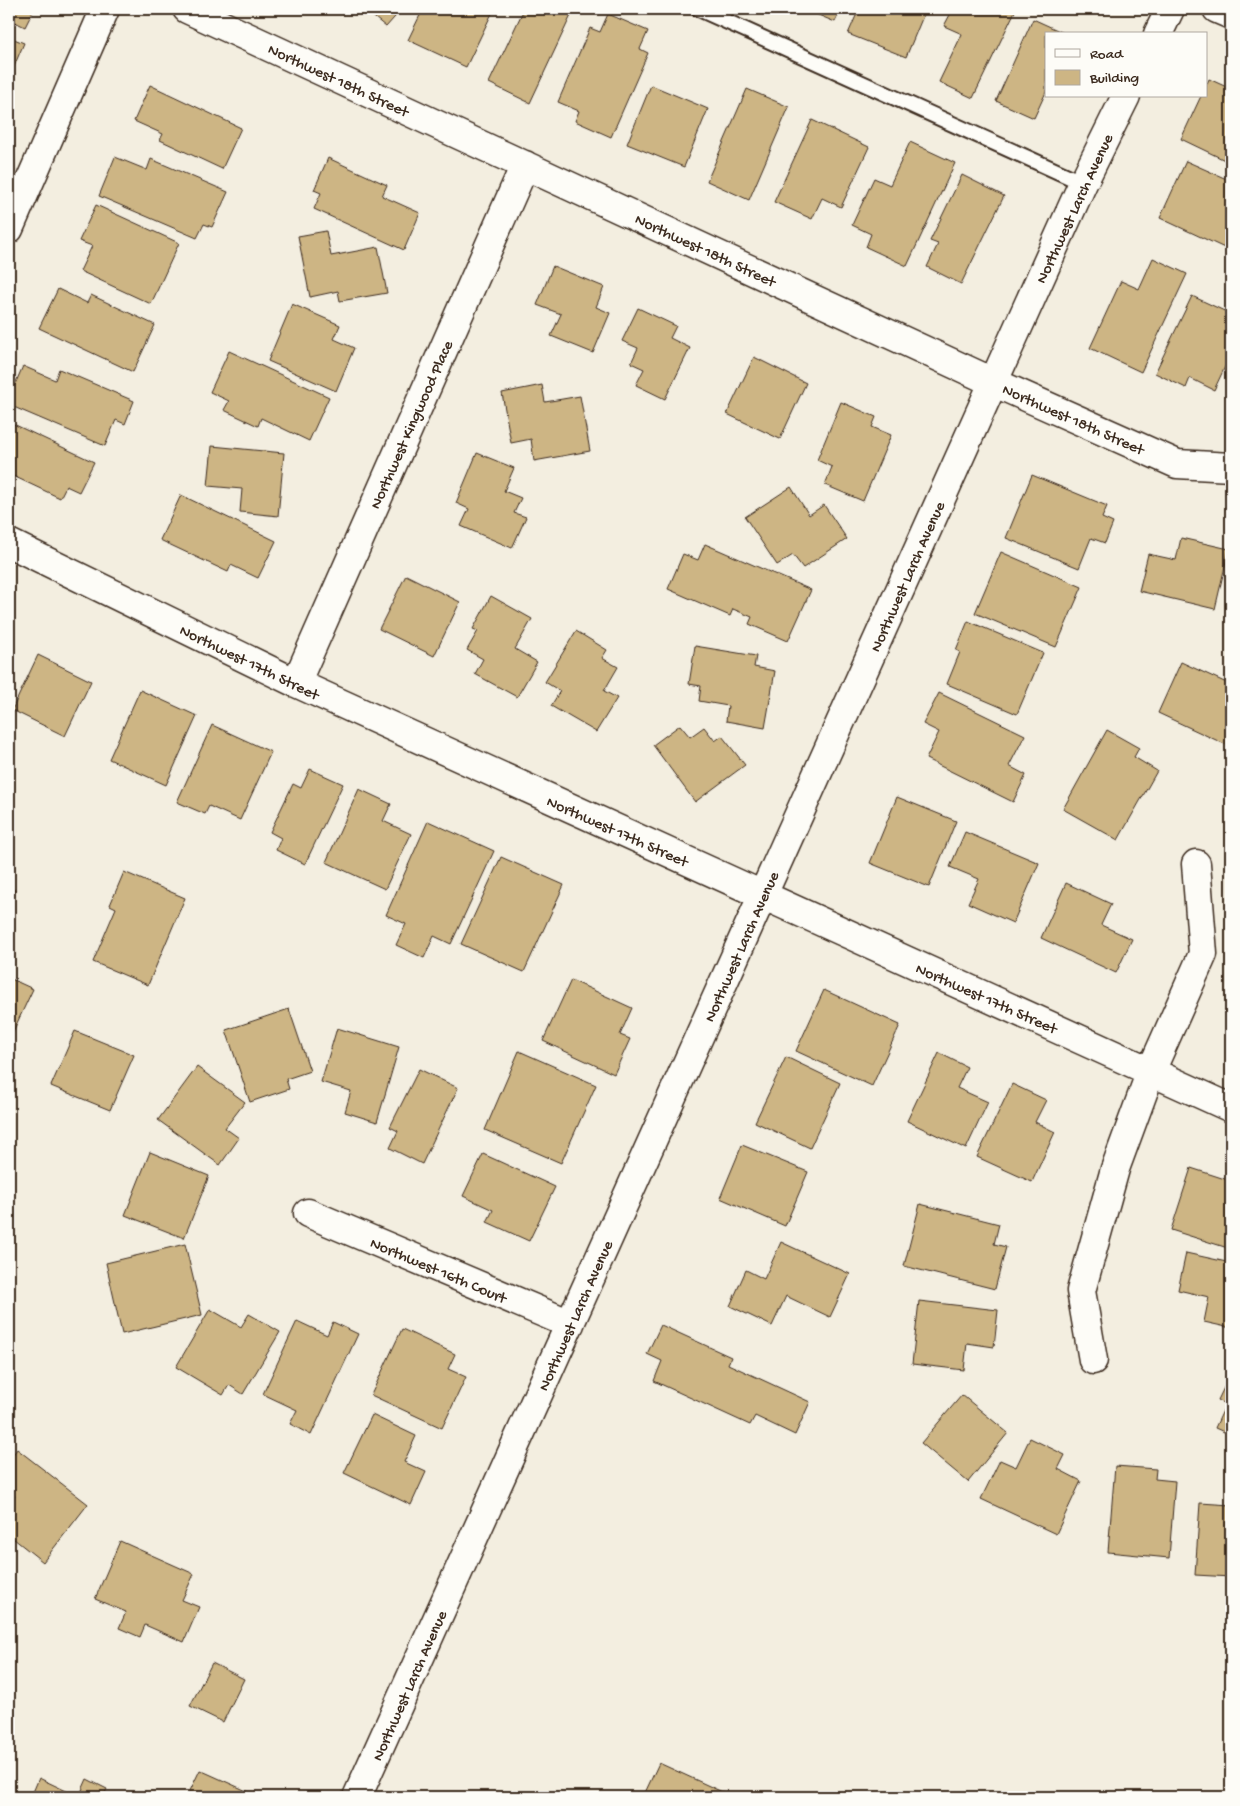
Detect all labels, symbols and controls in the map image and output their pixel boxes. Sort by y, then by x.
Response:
legend [1045,32,1208,98]
street label: Northwest 18th Street [264,41,412,124]
text: Road [1090,46,1124,64]
text: Building [1089,70,1139,88]
street label: Northwest Larch Avenue [1033,131,1119,287]
street label: Northwest 18th Street [631,211,779,294]
street label: Northwest Kingwood Place [367,338,459,513]
street label: Northwest 18th Street [999,381,1148,462]
street label: Northwest Larch Avenue [867,499,951,656]
street label: Northwest 17th Street [176,622,323,707]
street label: Northwest 17th Street [543,793,692,874]
street label: Northwest Larch Avenue [701,869,785,1026]
street label: Northwest 17th Street [912,960,1061,1041]
street label: Northwest 16th Court [366,1235,510,1310]
street label: Northwest Larch Avenue [535,1238,619,1395]
street label: Northwest Larch Avenue [369,1608,453,1765]

